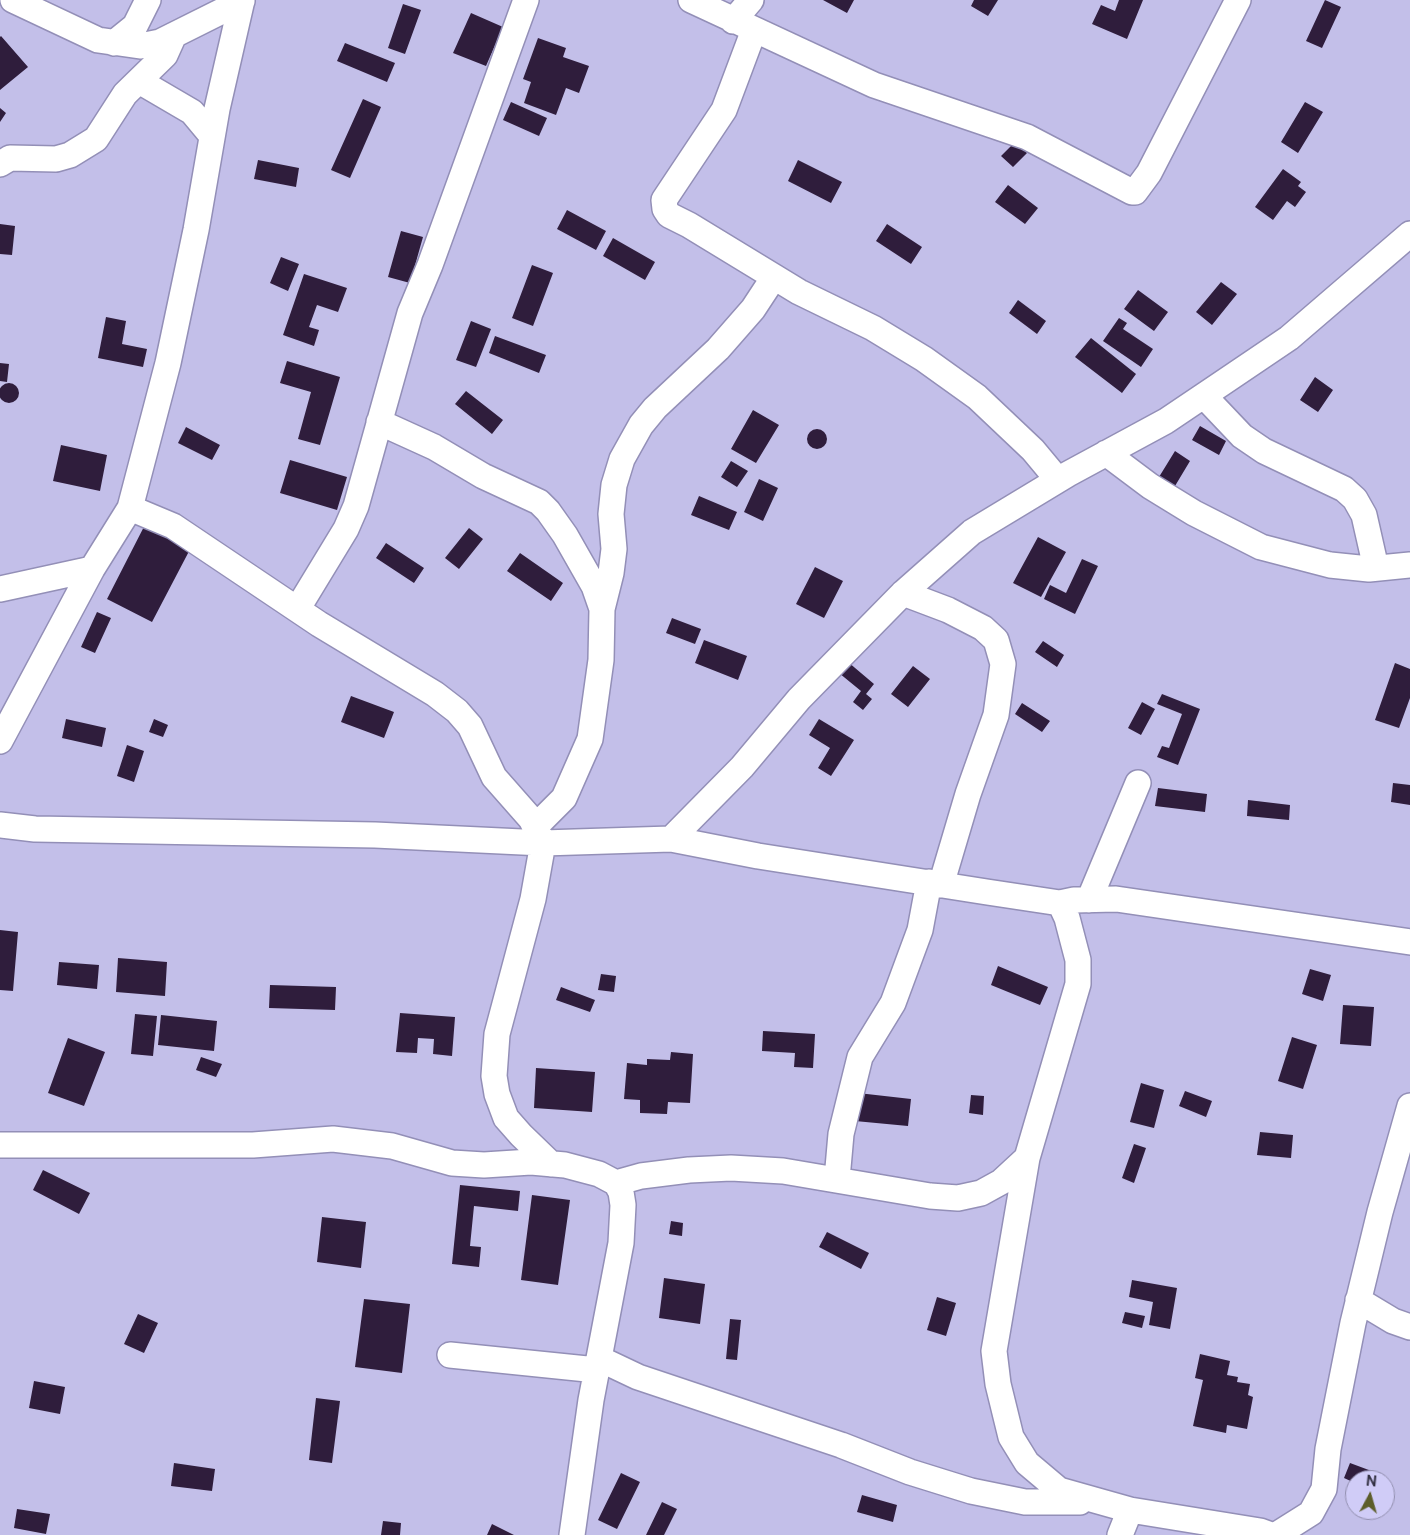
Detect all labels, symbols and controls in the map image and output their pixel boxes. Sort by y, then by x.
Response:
north arrow [1345,1470,1395,1520]
text: N [1365,1473,1378,1490]

